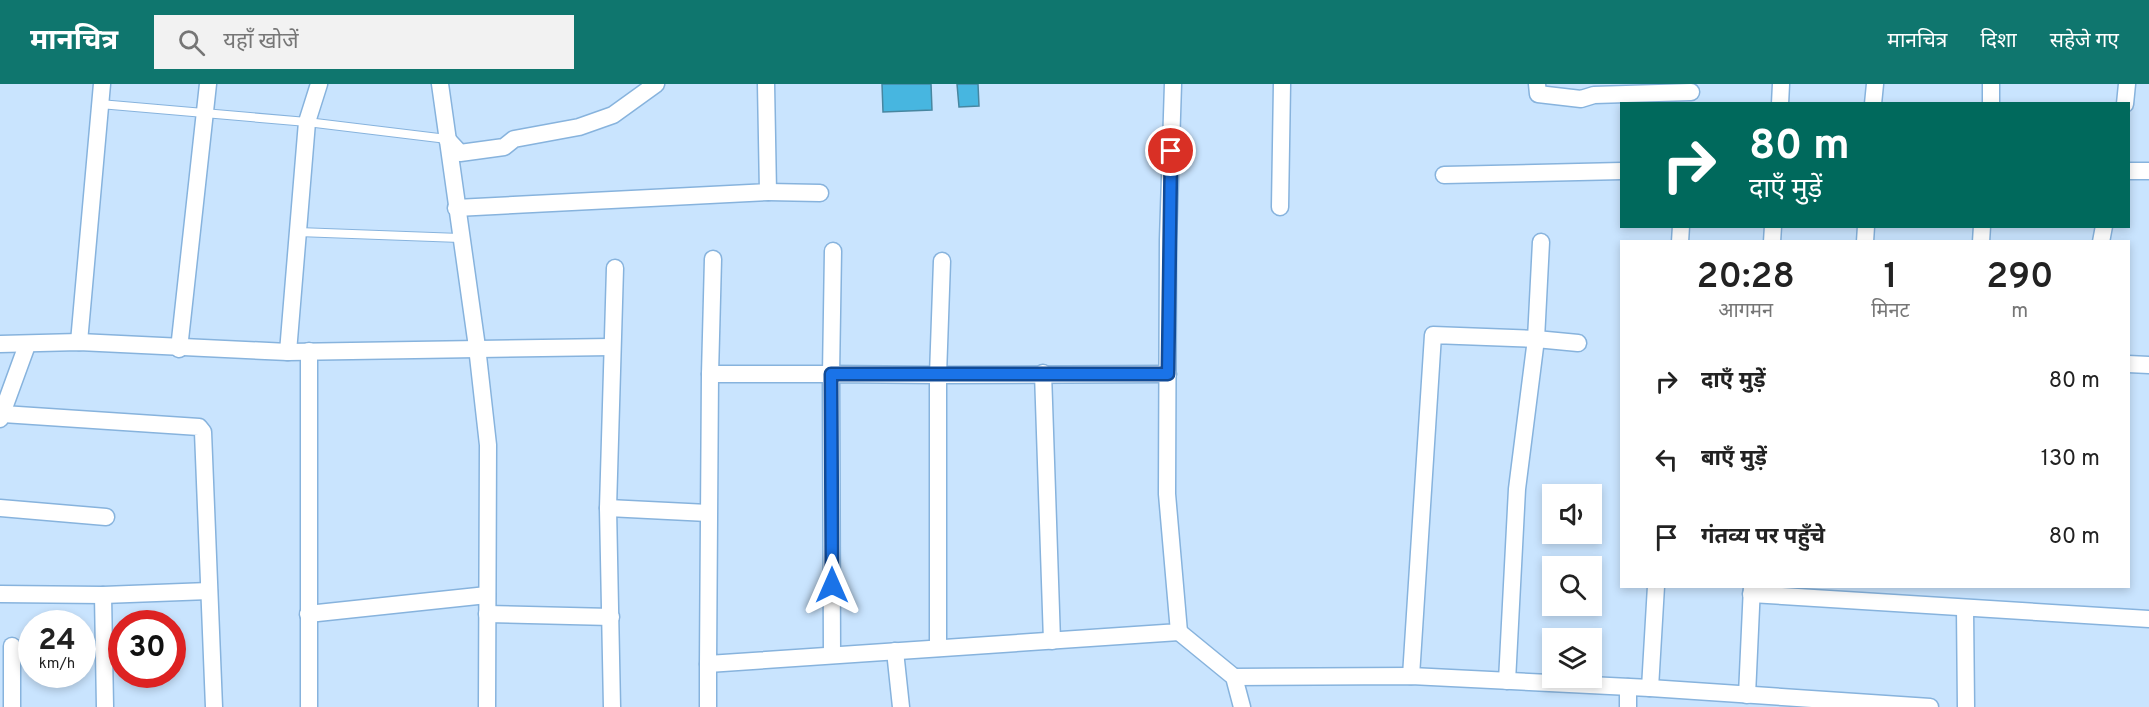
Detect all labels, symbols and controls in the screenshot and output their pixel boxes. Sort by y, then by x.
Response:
search box [154,15,574,69]
text: मानचित्र [30,24,118,60]
icon: search [175,26,208,59]
text: मानचित्र [1887,28,1947,55]
text: दिशा [1980,28,2017,55]
text: सहेजे गए [2050,28,2119,55]
text: यहाँ खोजें [223,29,299,56]
text: 80 m [1749,121,1850,174]
pin [1145,125,1196,176]
icon: right [1650,126,1728,204]
icon: arrive [1154,134,1187,167]
text: दाएँ मुड़ें [1749,173,1822,207]
text: 20:28 [1696,255,1795,301]
text: 1 [1883,255,1898,301]
text: 290 [1986,255,2054,301]
text: आगमन [1718,299,1773,325]
text: मिनट [1871,299,1910,325]
text: m [2011,299,2028,325]
icon: right [1650,365,1683,398]
text: दाएँ मुड़ें [1701,368,1766,395]
text: 80 m [2049,368,2100,395]
icon: left [1650,443,1683,476]
text: बाएँ मुड़ें [1701,446,1767,473]
text: 130 m [2041,446,2100,473]
map controls [1542,484,1602,688]
button: sound [1542,484,1602,544]
icon: arrive [1650,521,1683,554]
text: गंतव्य पर पहुँचे [1701,524,1825,551]
text: 80 m [2049,524,2100,551]
position arrow [800,553,864,617]
button: search [1542,556,1602,616]
speed limit sign: 30 [108,610,186,688]
text: 24 [38,623,76,660]
button: layers [1542,628,1602,688]
text: km/h [39,655,75,674]

